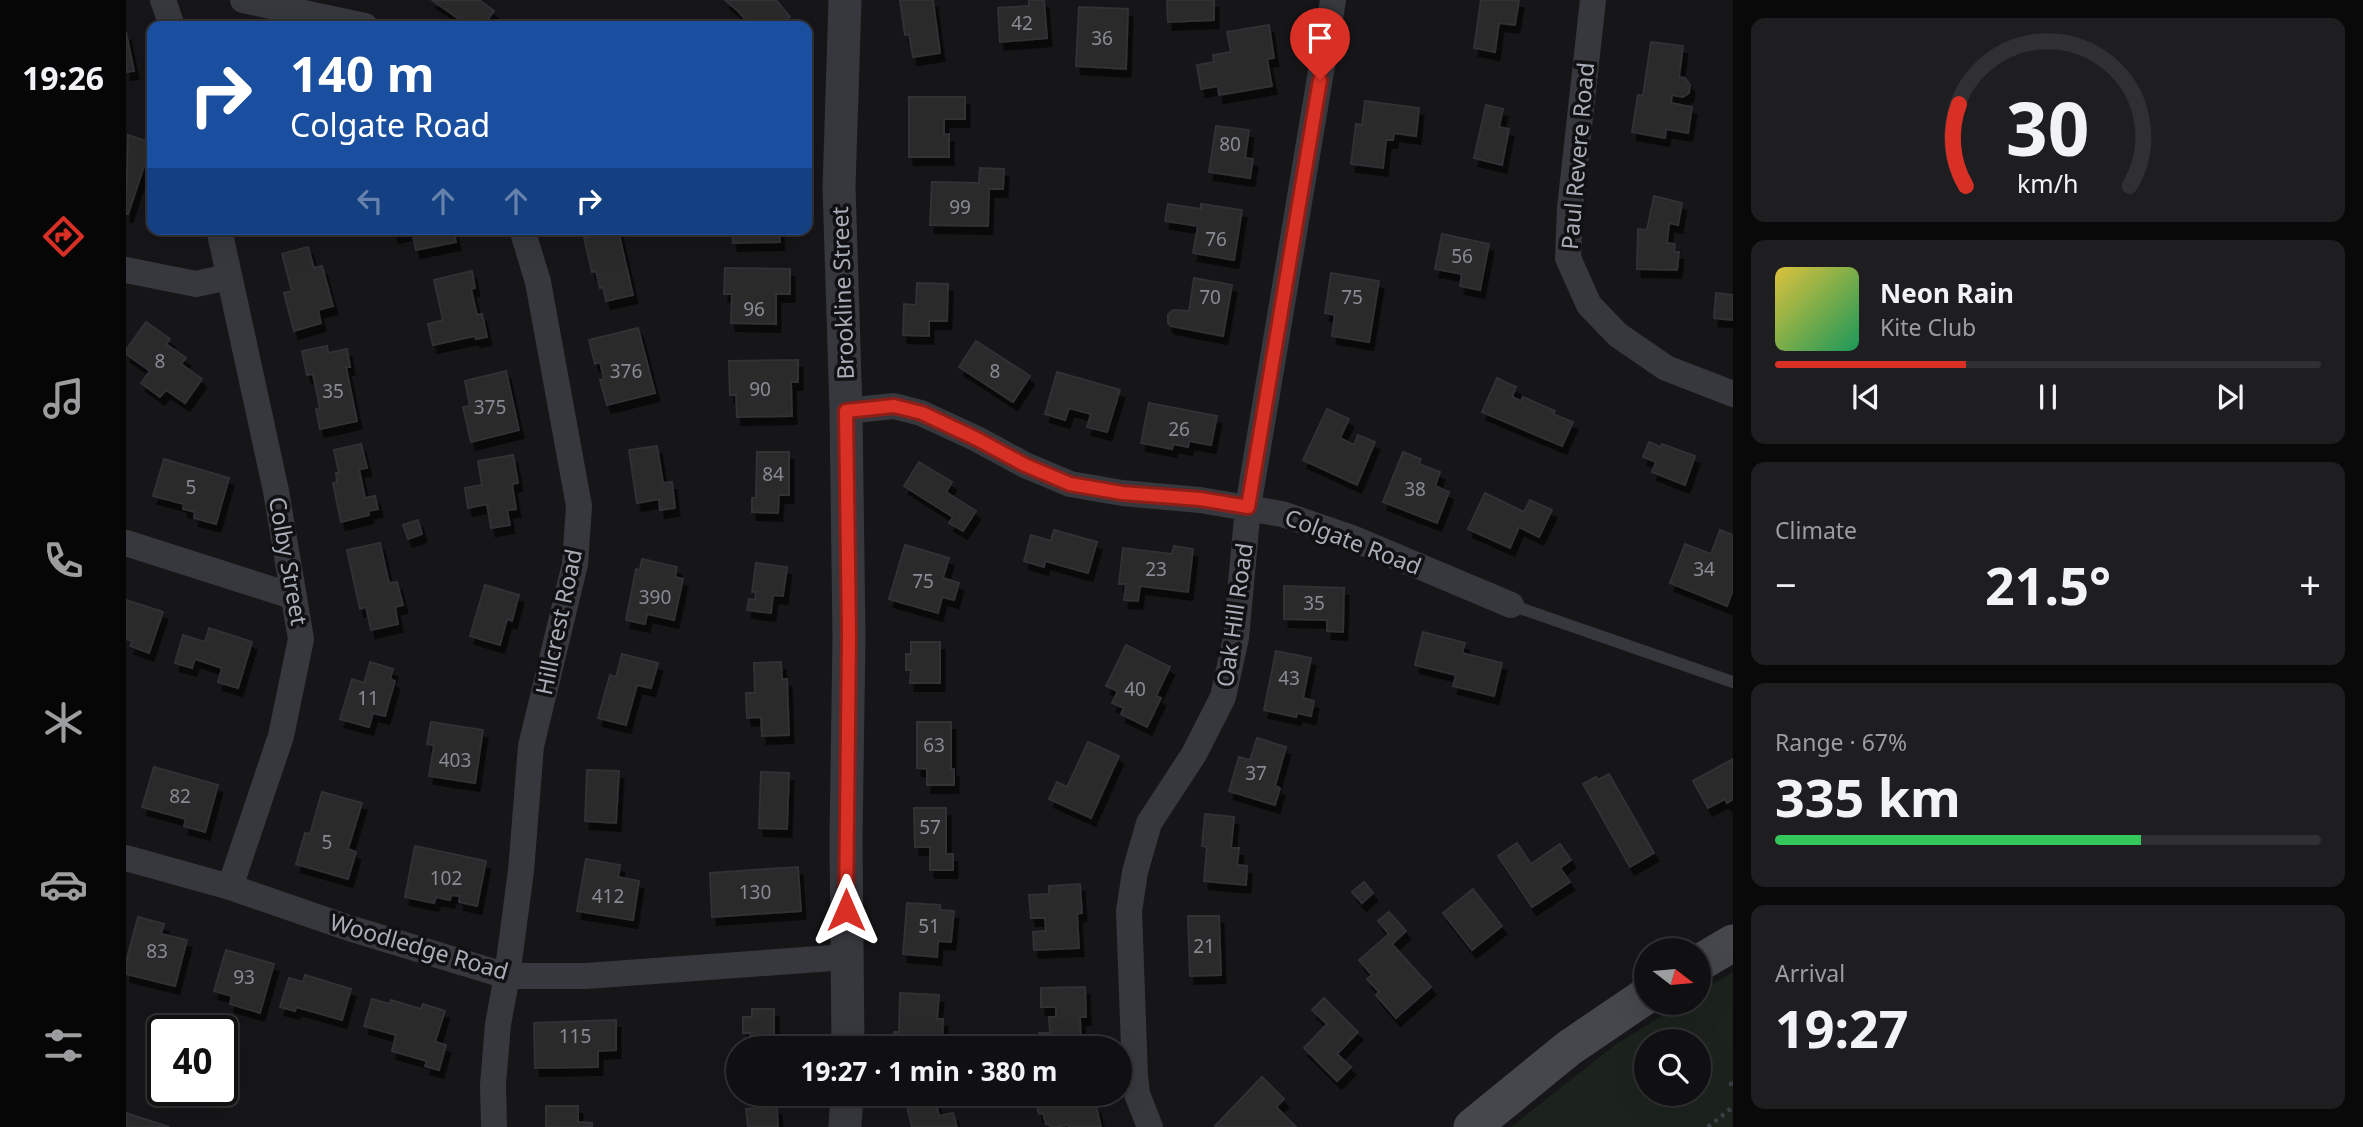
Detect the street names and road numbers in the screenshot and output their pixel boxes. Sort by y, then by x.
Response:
street label: Paul Revere Road [1553,61,1601,251]
street label: Brookline Street [823,206,861,380]
street label: Colby Street [262,494,316,628]
street label: Colgate Road [1280,500,1426,582]
street label: Oak Hill Road [1208,541,1260,689]
street label: Hillcrest Road [527,546,589,698]
street label: Woodledge Road [326,905,512,987]

